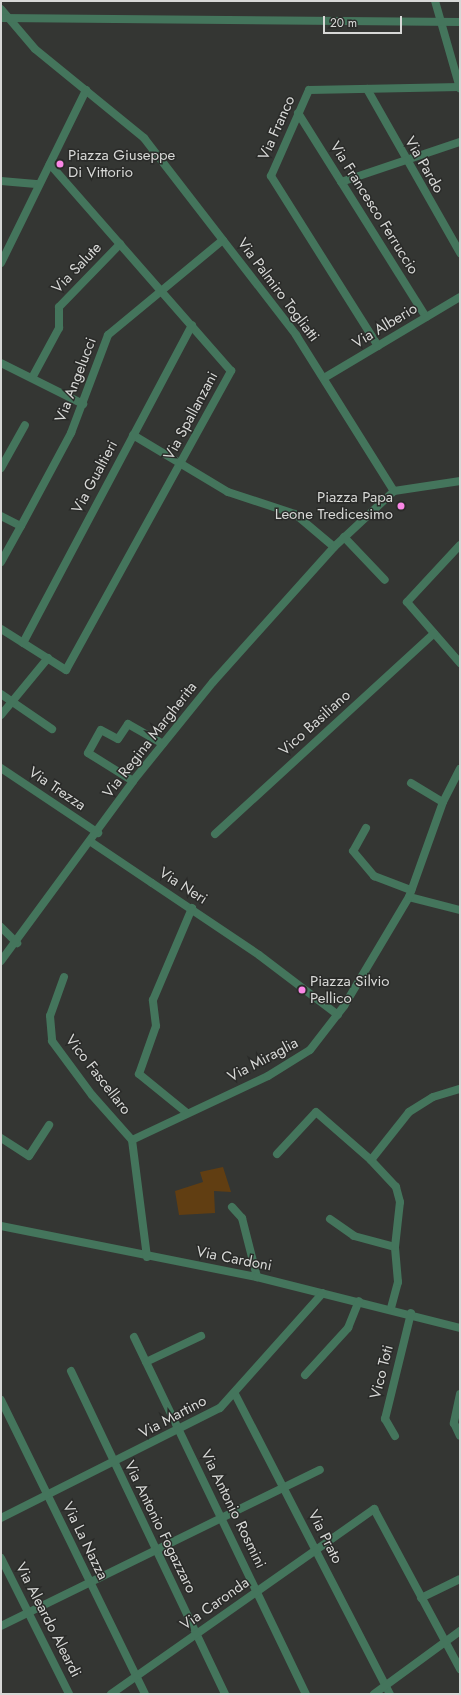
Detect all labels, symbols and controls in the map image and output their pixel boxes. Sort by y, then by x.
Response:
scale bar [325,8,404,34]
text: 20 m [330,14,357,32]
street label: Via Franco [255,93,299,163]
street label: Via Pardo [401,133,447,197]
street label: Via Francesco Ferruccio [326,138,422,278]
place label: Piazza Giuseppe Di Vittorio [68,146,175,181]
marker: Piazza Giuseppe Di Vittorio [55,159,65,169]
street label: Via Palmiro Togliatti [233,235,323,345]
street label: Via Salute [48,239,106,297]
street label: Via Alberio [349,300,421,352]
street label: Via Angelucci [52,335,100,425]
street label: Via Spallanzani [160,369,222,463]
street label: Via Gualtieri [68,437,122,517]
place label: Piazza Papa Leone Tredicesimo [275,488,393,523]
marker: Piazza Papa Leone Tredicesimo [396,501,406,511]
street label: Via Regina Margherita [99,679,201,801]
street label: Vico Basiliano [276,686,354,760]
street label: Via Trezza [25,763,89,815]
street label: Via Neri [155,864,211,908]
place label: Piazza Silvio Pellico [310,972,390,1007]
marker: Piazza Silvio Pellico [297,985,307,995]
street label: Vico Fascellaro [61,1032,135,1118]
street label: Via Miraglia [225,1034,301,1086]
street label: Via Cardoni [195,1243,273,1275]
street label: Vico Toti [367,1343,397,1401]
street label: Via Martino [136,1392,210,1442]
street label: Via Antonio Rosmini [197,1447,269,1571]
street label: Via Antonio Fogazzaro [120,1458,200,1596]
street label: Via La Nazza [58,1499,112,1583]
street label: Via Prato [304,1507,346,1567]
street label: Via Aleardo Aleardi [11,1560,85,1680]
street label: Via Caronda [177,1574,253,1634]

